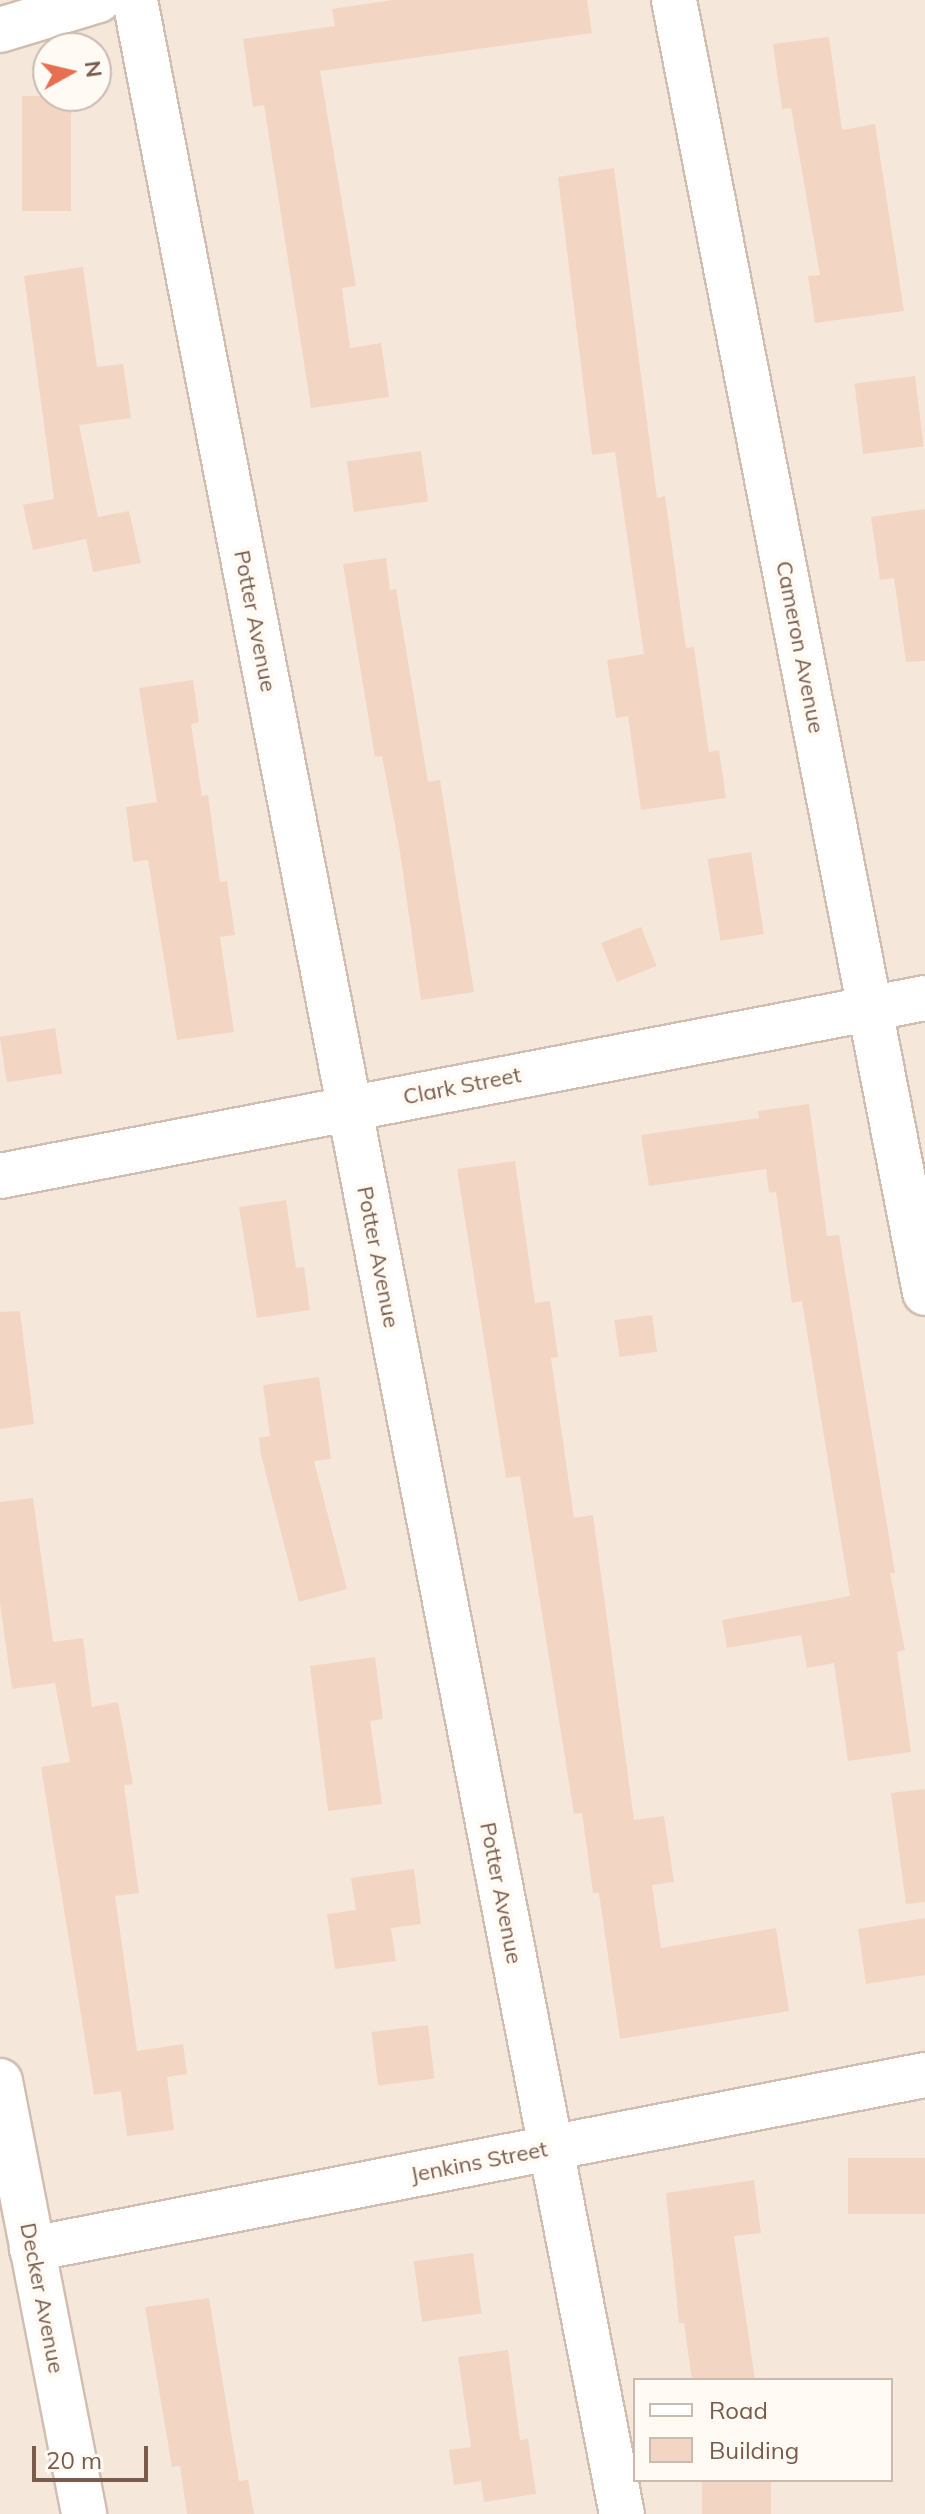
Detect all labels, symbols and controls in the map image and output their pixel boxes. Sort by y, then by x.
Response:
north arrow [32,32,112,112]
text: N [79,59,109,79]
street label: Potter Avenue [228,548,282,694]
street label: Cameron Avenue [770,559,830,735]
street label: Clark Street [401,1062,523,1110]
street label: Potter Avenue [351,1184,405,1330]
street label: Potter Avenue [474,1820,528,1966]
street label: Jenkins Street [408,2136,550,2188]
street label: Decker Avenue [14,2221,70,2375]
legend [633,2378,893,2482]
text: Road [709,2395,768,2425]
scale bar [36,2430,152,2480]
text: Building [709,2435,799,2465]
text: 20 m [46,2445,102,2475]

